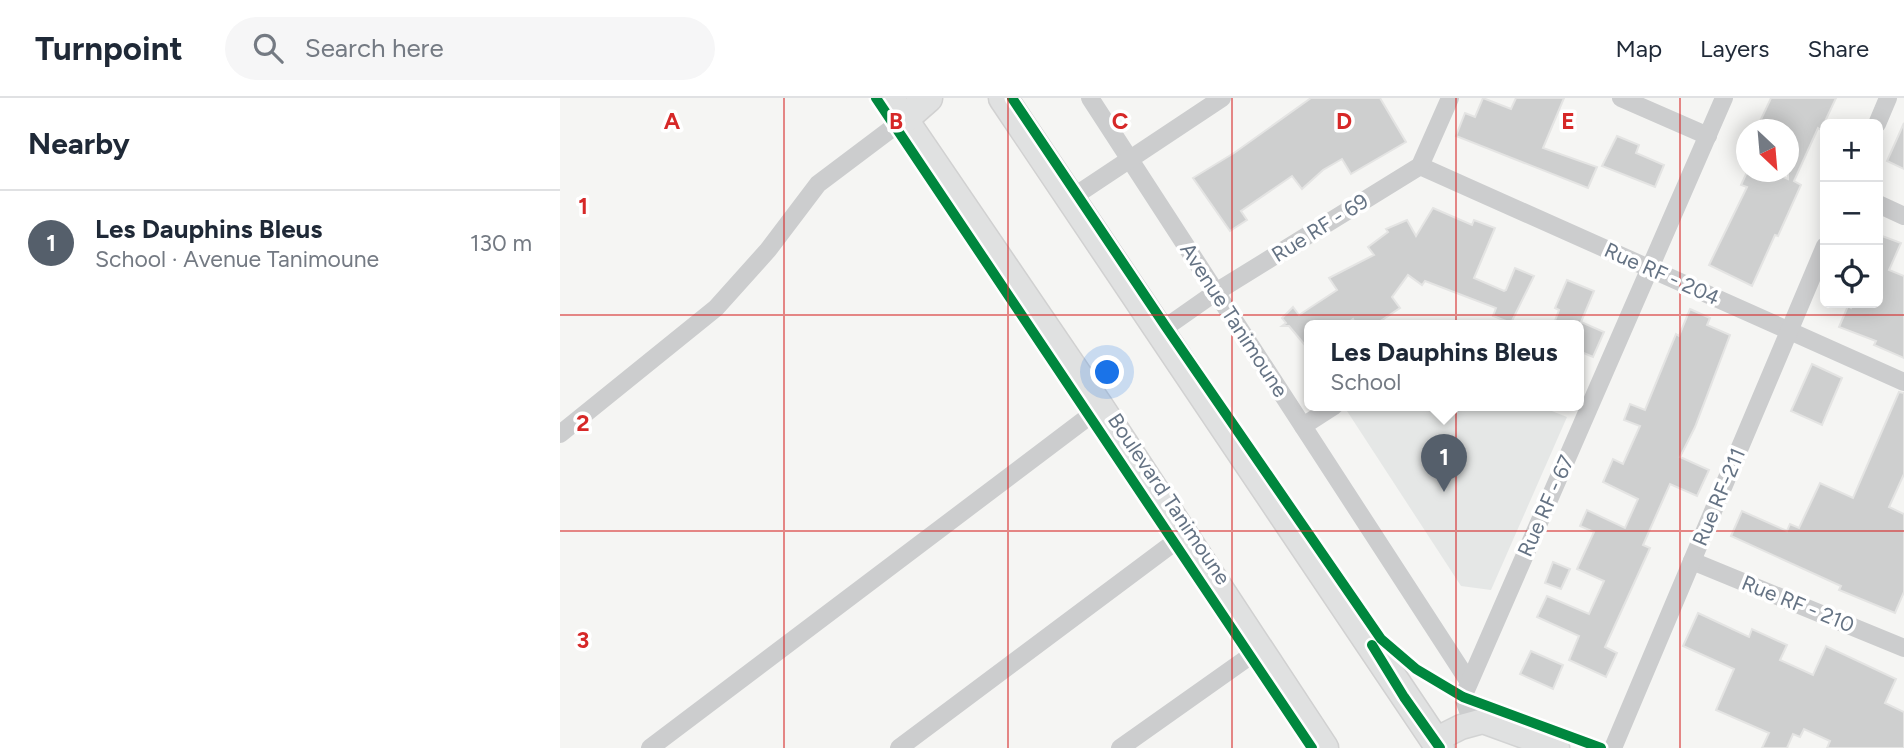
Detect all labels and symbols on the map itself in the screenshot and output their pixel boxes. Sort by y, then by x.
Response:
text: A [664,107,681,135]
text: B [889,107,903,135]
text: C [1112,107,1129,135]
text: D [1336,107,1352,135]
text: E [1561,107,1575,135]
north arrow [1736,119,1799,182]
street label: Rue RF - 69 [1267,188,1373,267]
text: 1 [578,192,588,220]
street label: Rue RF - 204 [1601,237,1724,310]
street label: Avenue Tanimoune [1175,238,1294,401]
your location [1090,355,1124,389]
street label: Boulevard Tanimoune [1103,408,1236,589]
text: 2 [576,409,590,437]
pin: 1 [1421,434,1467,492]
street label: Rue RF-211 [1687,444,1750,550]
street label: Rue RF - 67 [1512,451,1579,560]
street label: Rue RF - 210 [1738,570,1858,637]
text: 3 [577,626,589,654]

